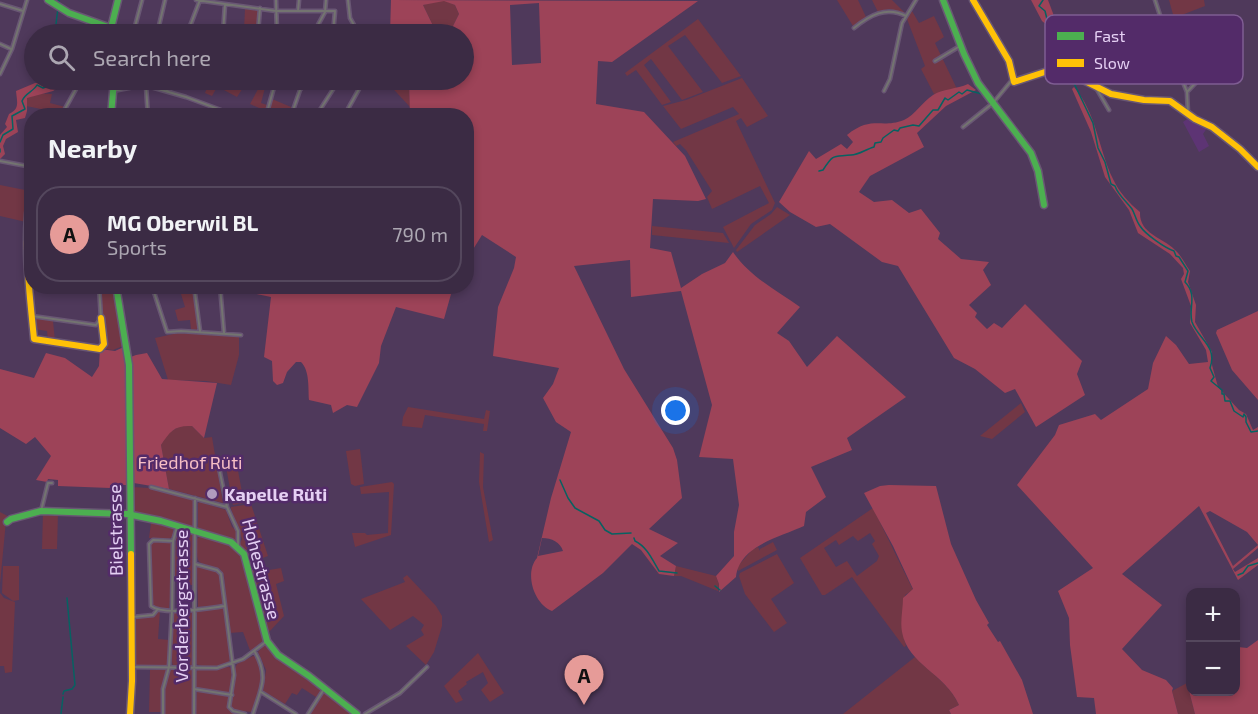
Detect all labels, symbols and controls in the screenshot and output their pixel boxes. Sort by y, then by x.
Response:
legend [1045,15,1243,84]
search box [24,24,474,90]
text: Fast [1094,26,1125,45]
icon: search [45,41,78,74]
text: Search here [93,44,211,70]
text: Slow [1094,53,1130,72]
text: Nearby [48,132,137,163]
text: MG Oberwil BL [107,209,258,235]
text: A [63,222,76,246]
text: 790 m [392,222,448,246]
text: Sports [107,235,167,259]
your location [661,396,690,425]
park label: Friedhof Rüti [138,451,242,473]
place label: Kapelle Rüti [224,483,327,505]
street label: Bielstrasse [103,484,127,576]
marker: Kapelle Rüti [205,487,219,501]
street label: Hohestrasse [238,516,286,622]
street label: Vorderbergstrasse [170,530,192,682]
map controls [1186,588,1240,696]
button: + [1186,588,1240,642]
button: − [1186,642,1240,696]
pin: A [564,656,604,705]

